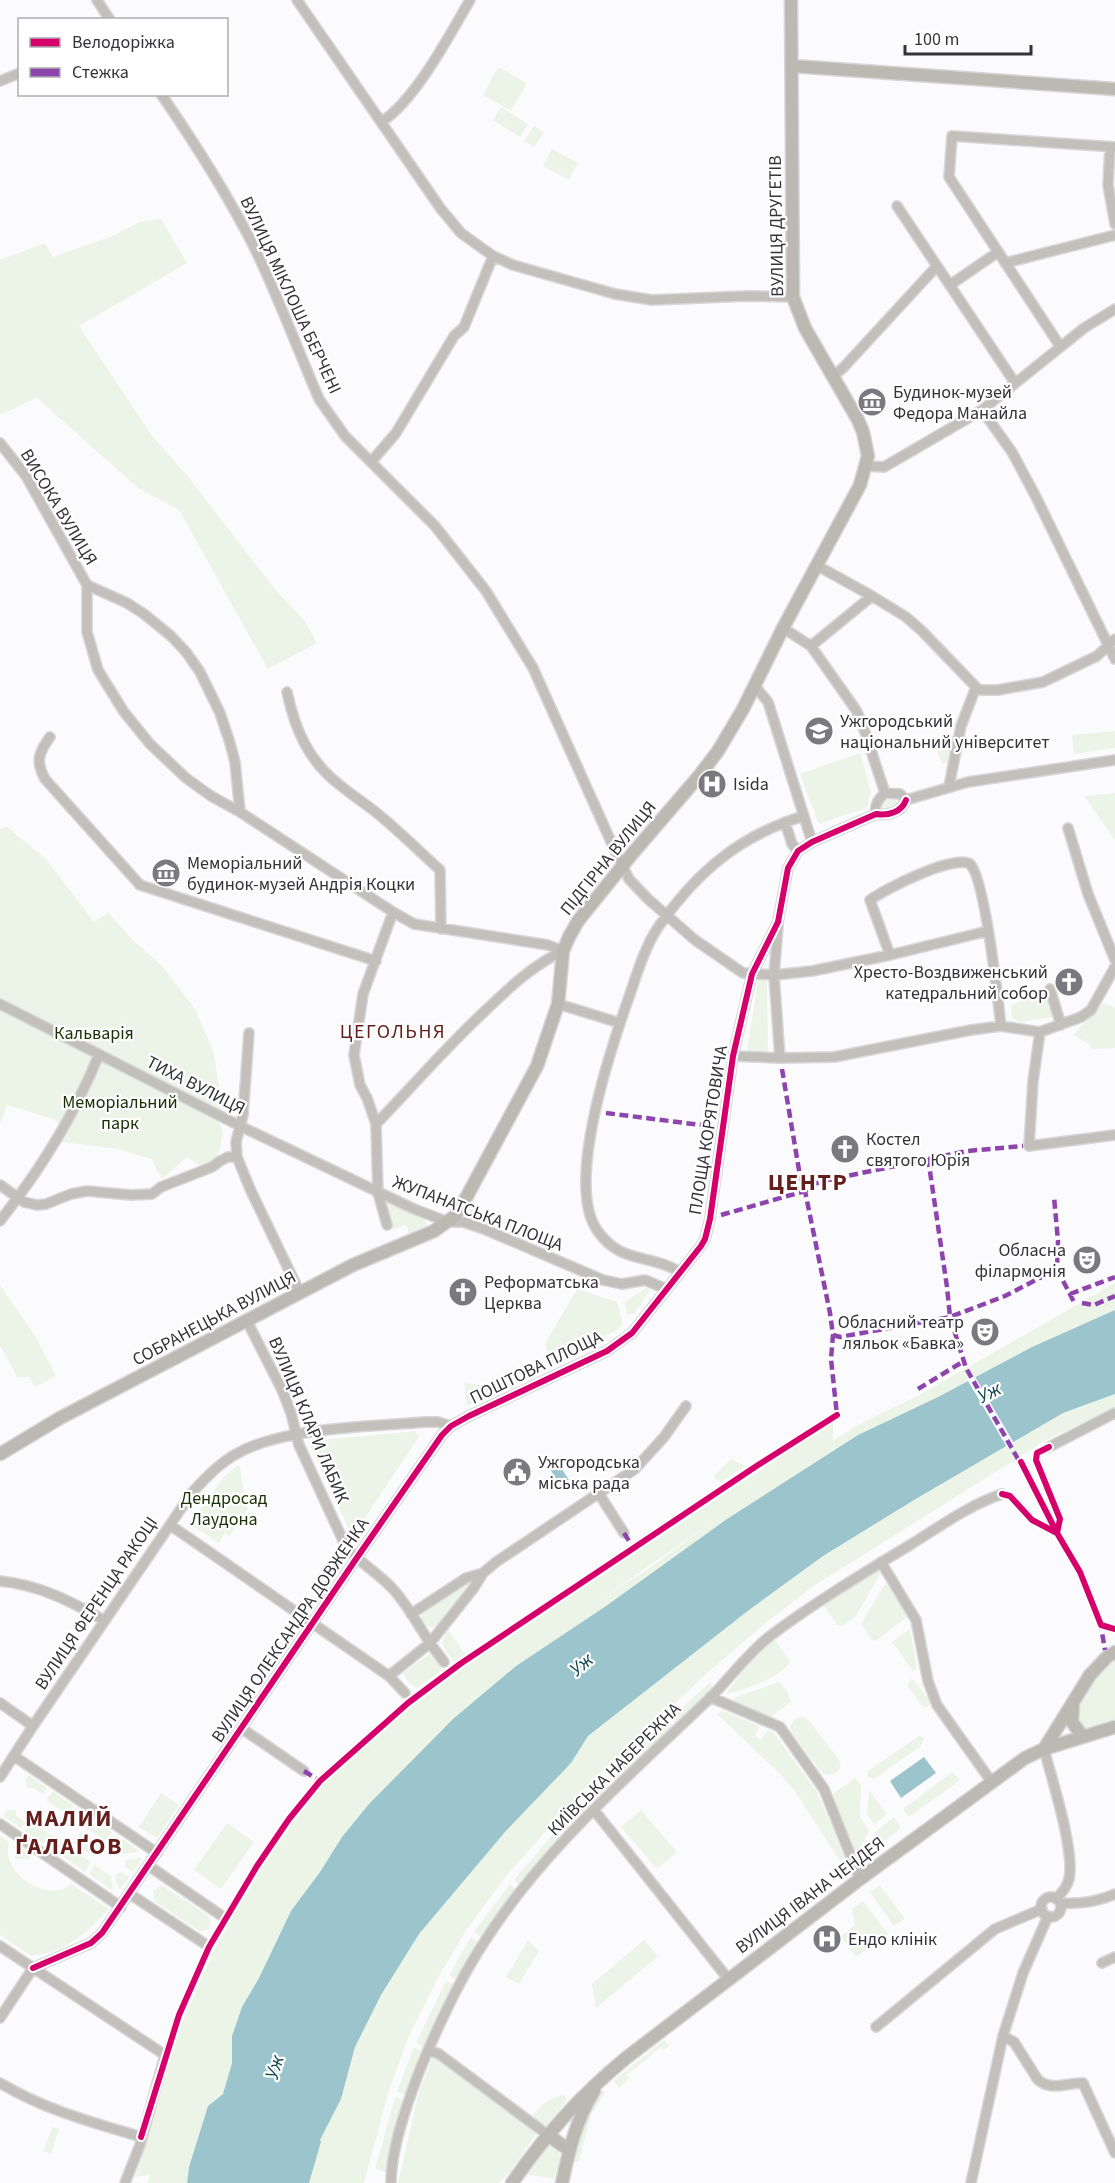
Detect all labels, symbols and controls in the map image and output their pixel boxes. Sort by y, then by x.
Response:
legend [18,18,228,96]
scale bar [905,18,1031,56]
text: 100 m [914,27,959,52]
text: Велодоріжка [72,30,175,55]
text: Стежка [72,60,129,85]
street label: ВУЛИЦЯ ДРУГЕТІВ [763,155,790,297]
street label: ВУЛИЦЯ МІКЛОША БЕРЧЕНІ [234,192,347,398]
place label: Будинок-музей Федора Манайла [893,380,1027,426]
museum icon: Будинок-музей Федора Манайла [856,386,888,418]
street label: ВИСОКА ВУЛИЦЯ [14,444,103,570]
place label: Ужгородський національний університет [840,709,1050,755]
school or university icon: Ужгородський національний університет [803,715,835,747]
hospital icon: Isida [696,768,728,800]
place label: Isida [733,772,769,797]
street label: ПІДГІРНА ВУЛИЦЯ [554,796,662,921]
place label: Меморіальний будинок-музей Андрія Коцки [187,851,415,897]
museum icon: Меморіальний будинок-музей Андрія Коцки [150,857,182,889]
place label: Хресто-Воздвиженський катедральний собор [854,960,1048,1006]
church icon: Хресто-Воздвиженський катедральний собор [1053,966,1085,998]
district label: ЦЕГОЛЬНЯ [340,1018,446,1046]
park label: Кальварія [54,1021,134,1046]
street label: ПЛОЩА КОРЯТОВИЧА [683,1043,734,1217]
street label: ТИХА ВУЛИЦЯ [142,1050,250,1121]
park label: Меморіальний парк [62,1090,178,1136]
place label: Костел святого Юрія [866,1127,970,1173]
church icon: Костел святого Юрія [829,1133,861,1165]
district label: ЦЕНТР [768,1165,848,1200]
street label: ЖУПАНАТСЬКА ПЛОЩА [389,1169,567,1258]
place label: Обласна філармонія [975,1238,1066,1284]
theatre icon: Обласна філармонія [1071,1244,1103,1276]
street label: СОБРАНЕЦЬКА ВУЛИЦЯ [128,1265,300,1372]
place label: Реформатська Церква [484,1270,599,1316]
church icon: Реформатська Церква [447,1276,479,1308]
place label: Обласний театр ляльок «Бавка» [838,1310,964,1356]
theatre icon: Обласний театр ляльок «Бавка» [969,1316,1001,1348]
street label: ПОШТОВА ПЛОЩА [466,1324,607,1410]
street label: ВУЛИЦЯ КЛАРИ ЛАБИК [262,1333,355,1508]
water label: Уж [973,1375,1007,1411]
place label: Ужгородська міська рада [538,1450,640,1496]
public building icon: Ужгородська міська рада [501,1456,533,1488]
park label: Дендросад Лаудона [181,1486,268,1532]
street label: ВУЛИЦЯ ФЕРЕНЦА РАКОЦІ [29,1512,164,1695]
street label: ВУЛИЦЯ ОЛЕКСАНДРА ДОВЖЕНКА [206,1513,375,1748]
water label: Уж [564,1646,601,1683]
street label: КИЇВСЬКА НАБЕРЕЖНА [542,1697,687,1842]
district label: МАЛИЙ ҐАЛАҐОВ [15,1801,123,1864]
street label: ВУЛИЦЯ ІВАНА ЧЕНДЕЯ [730,1831,890,1960]
hospital icon: Ендо клінік [811,1923,843,1955]
place label: Ендо клінік [848,1927,937,1952]
water label: Уж [258,2051,292,2083]

